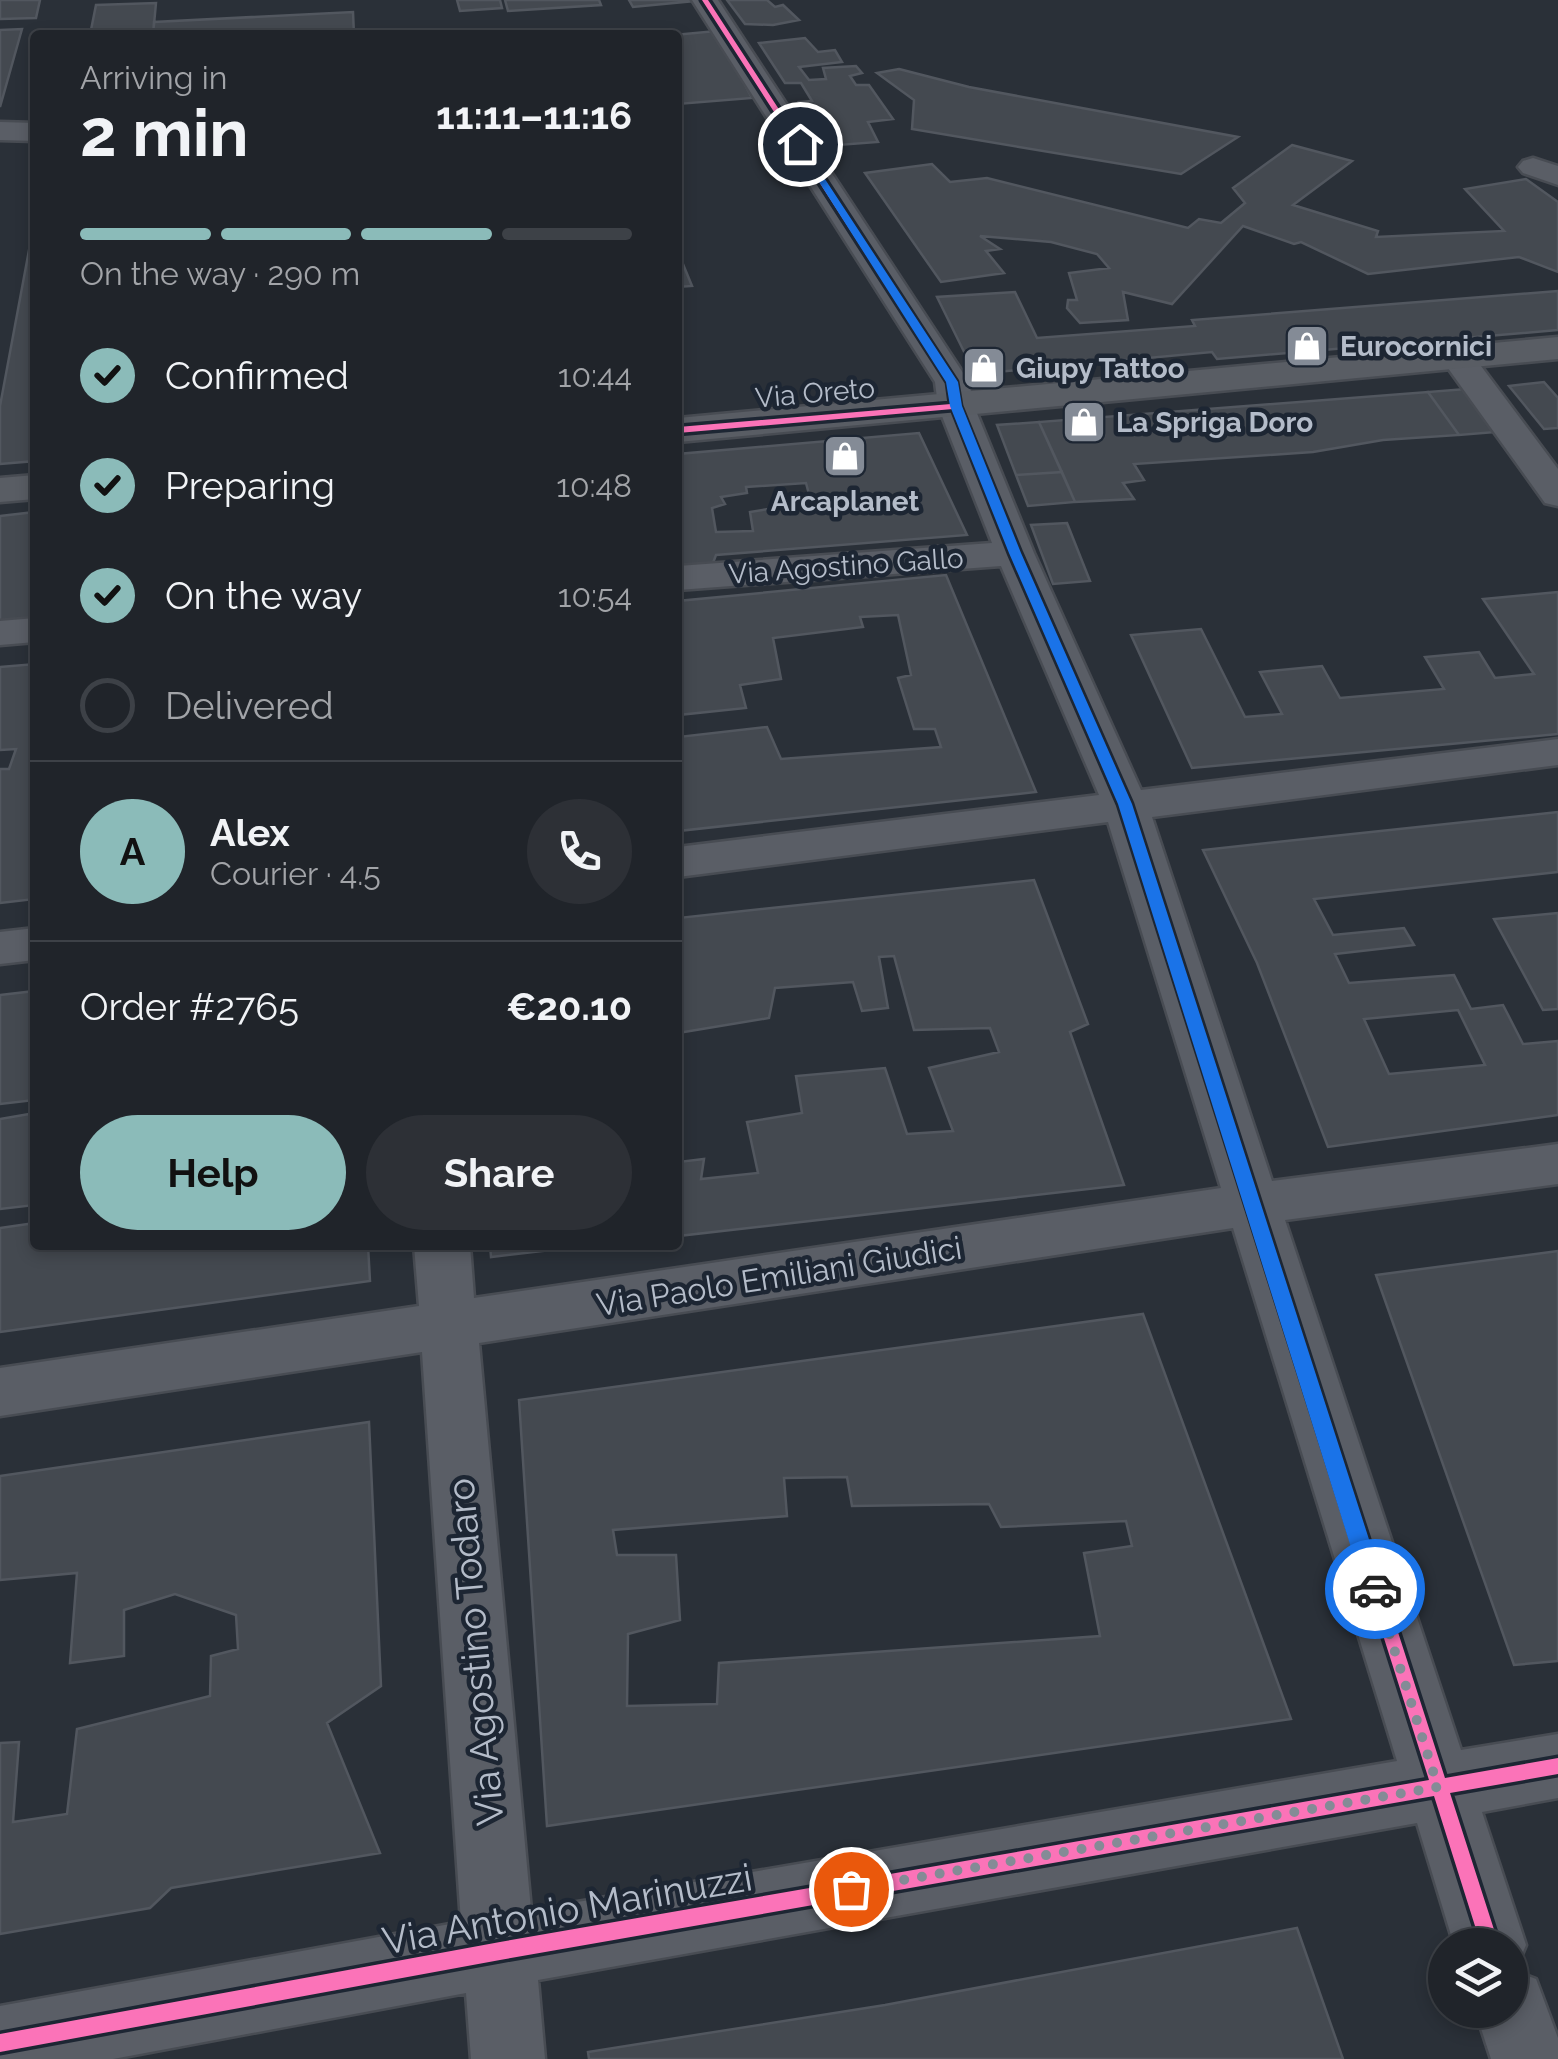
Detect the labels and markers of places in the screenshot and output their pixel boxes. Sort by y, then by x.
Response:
pin [758,102,843,187]
shop icon: Eurocornici [1284,323,1330,369]
place label: Eurocornici [1340,330,1492,363]
shop icon: Giupy Tattoo [961,345,1007,391]
place label: Giupy Tattoo [1016,352,1185,385]
shop icon: La Spriga Doro [1061,399,1107,445]
place label: La Spriga Doro [1116,406,1313,439]
shop icon: Arcaplanet [822,433,868,479]
place label: Arcaplanet [771,485,919,518]
pin [809,1847,894,1932]

